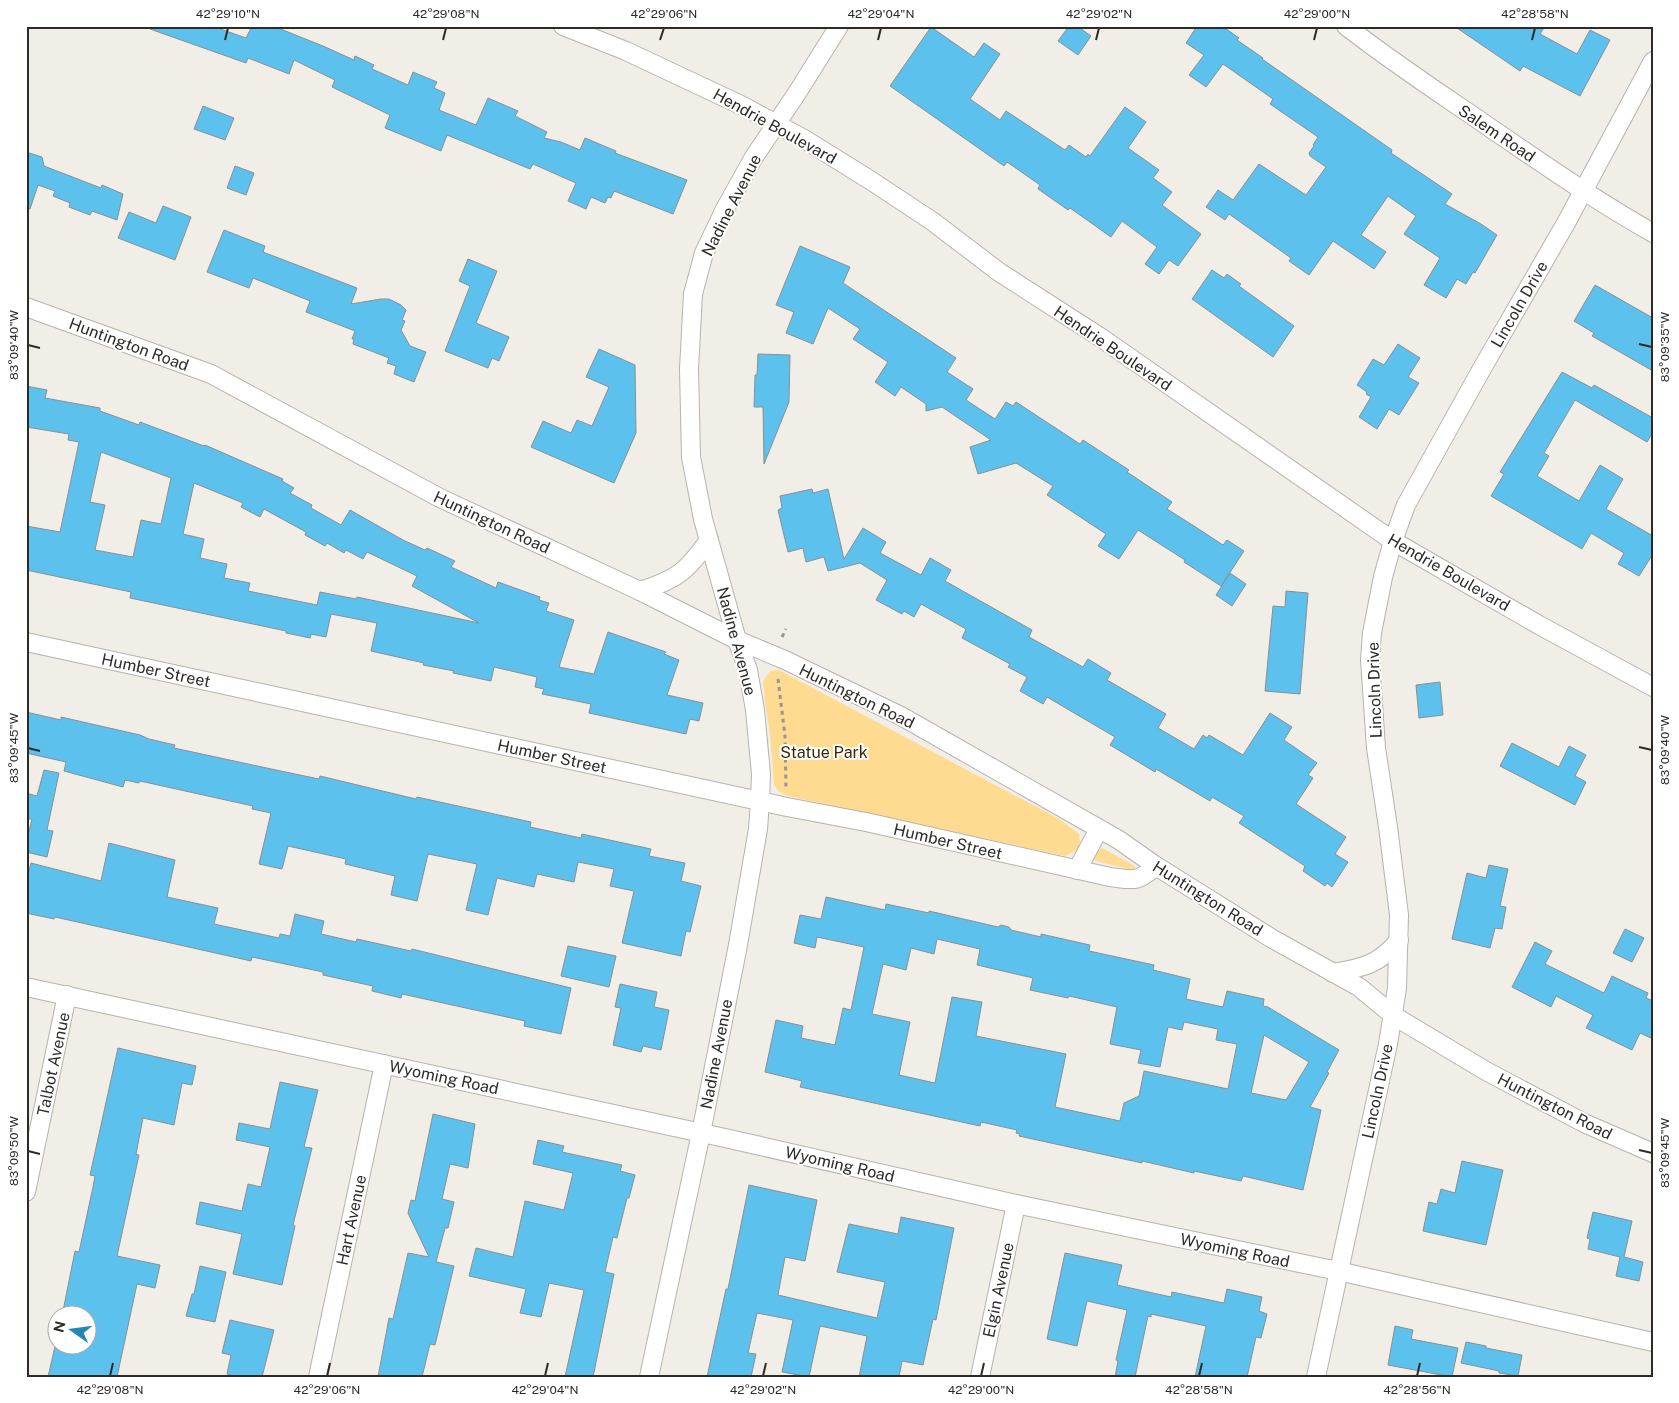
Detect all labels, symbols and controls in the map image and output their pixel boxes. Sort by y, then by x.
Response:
text: 42°29'10"N [196,7,260,21]
text: 42°29'08"N [412,7,480,21]
text: 42°29'06"N [631,7,697,21]
text: 42°29'04"N [848,7,914,21]
text: 42°29'02"N [1066,7,1132,21]
text: 42°29'00"N [1284,7,1350,21]
text: 42°28'58"N [1501,7,1569,21]
street label: Hendrie Boulevard [710,85,840,168]
street label: Salem Road [1455,101,1539,166]
street label: Nadine Avenue [698,151,765,259]
street label: Lincoln Drive [1487,258,1552,351]
street label: Hendrie Boulevard [1050,302,1175,395]
text: 83°09'40"W [7,309,21,380]
text: 83°09'35"W [1658,311,1672,382]
street label: Huntington Road [66,314,191,375]
street label: Huntington Road [431,487,553,558]
street label: Hendrie Boulevard [1384,530,1513,615]
street label: Nadine Avenue [713,585,760,697]
street label: Lincoln Drive [1363,641,1386,738]
street label: Humber Street [100,650,212,691]
street label: Huntington Road [796,660,918,733]
text: 83°09'45"W [7,712,21,783]
text: 83°09'40"W [1658,714,1672,785]
street label: Humber Street [496,736,608,777]
park label: Statue Park [780,743,868,762]
street label: Humber Street [892,820,1004,863]
street label: Huntington Road [1149,857,1266,940]
street label: Nadine Avenue [697,998,736,1111]
street label: Talbot Avenue [33,1011,74,1118]
street label: Lincoln Drive [1358,1042,1397,1140]
street label: Wyoming Road [387,1057,500,1098]
street label: Huntington Road [1494,1069,1615,1144]
text: 83°09'50"W [7,1115,21,1186]
text: 83°09'45"W [1658,1117,1672,1188]
street label: Wyoming Road [783,1143,896,1186]
street label: Hart Avenue [333,1173,370,1267]
street label: Wyoming Road [1178,1230,1291,1271]
street label: Elgin Avenue [979,1241,1018,1339]
north arrow [48,1306,98,1356]
text: N [50,1320,68,1334]
text: 42°29'08"N [76,1383,144,1397]
text: 42°29'06"N [294,1383,360,1397]
text: 42°29'04"N [512,1383,578,1397]
text: 42°29'02"N [730,1383,796,1397]
text: 42°29'00"N [948,1383,1014,1397]
text: 42°28'58"N [1165,1383,1233,1397]
text: 42°28'56"N [1383,1383,1451,1397]

